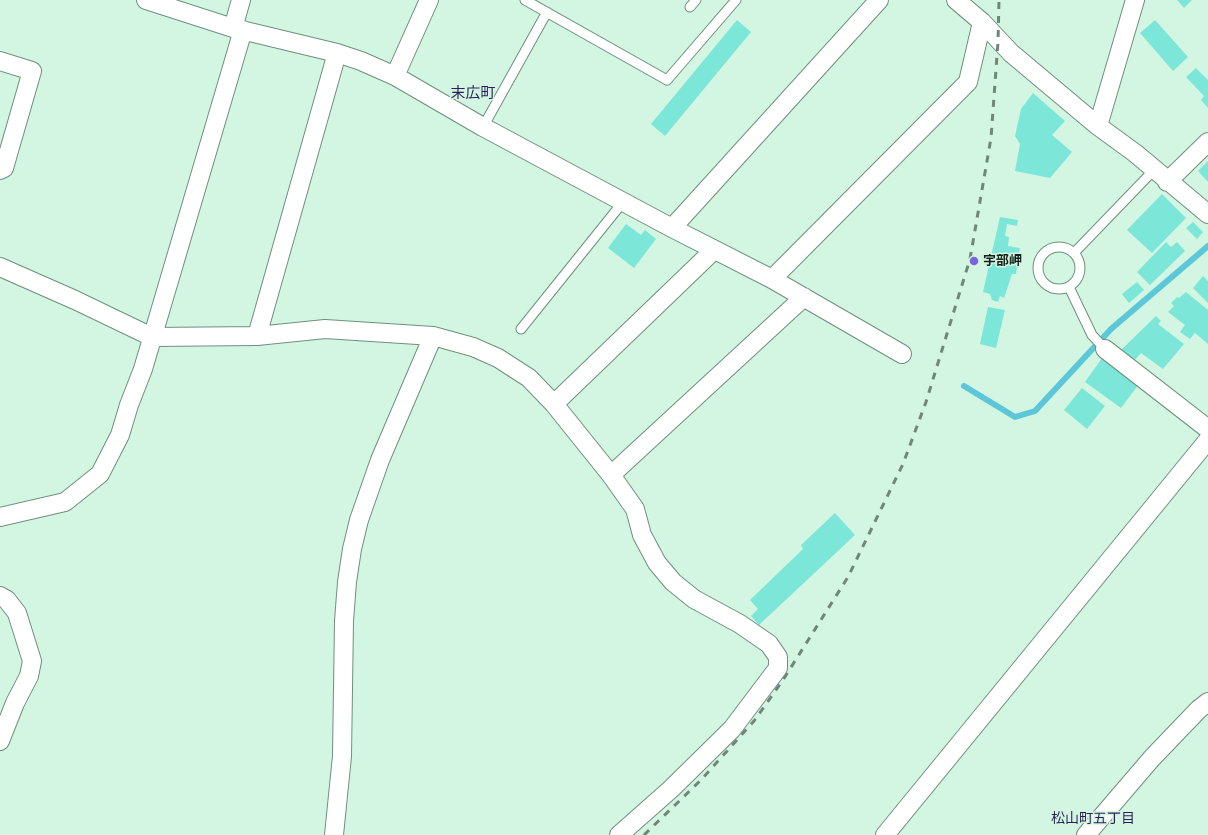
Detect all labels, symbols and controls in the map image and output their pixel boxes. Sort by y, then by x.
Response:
district label: 末広町 [451,85,495,103]
place label: 宇部岬 [983,253,1022,269]
marker: 宇部岬 [968,255,980,267]
district label: 松山町五丁目 [1051,811,1135,827]

